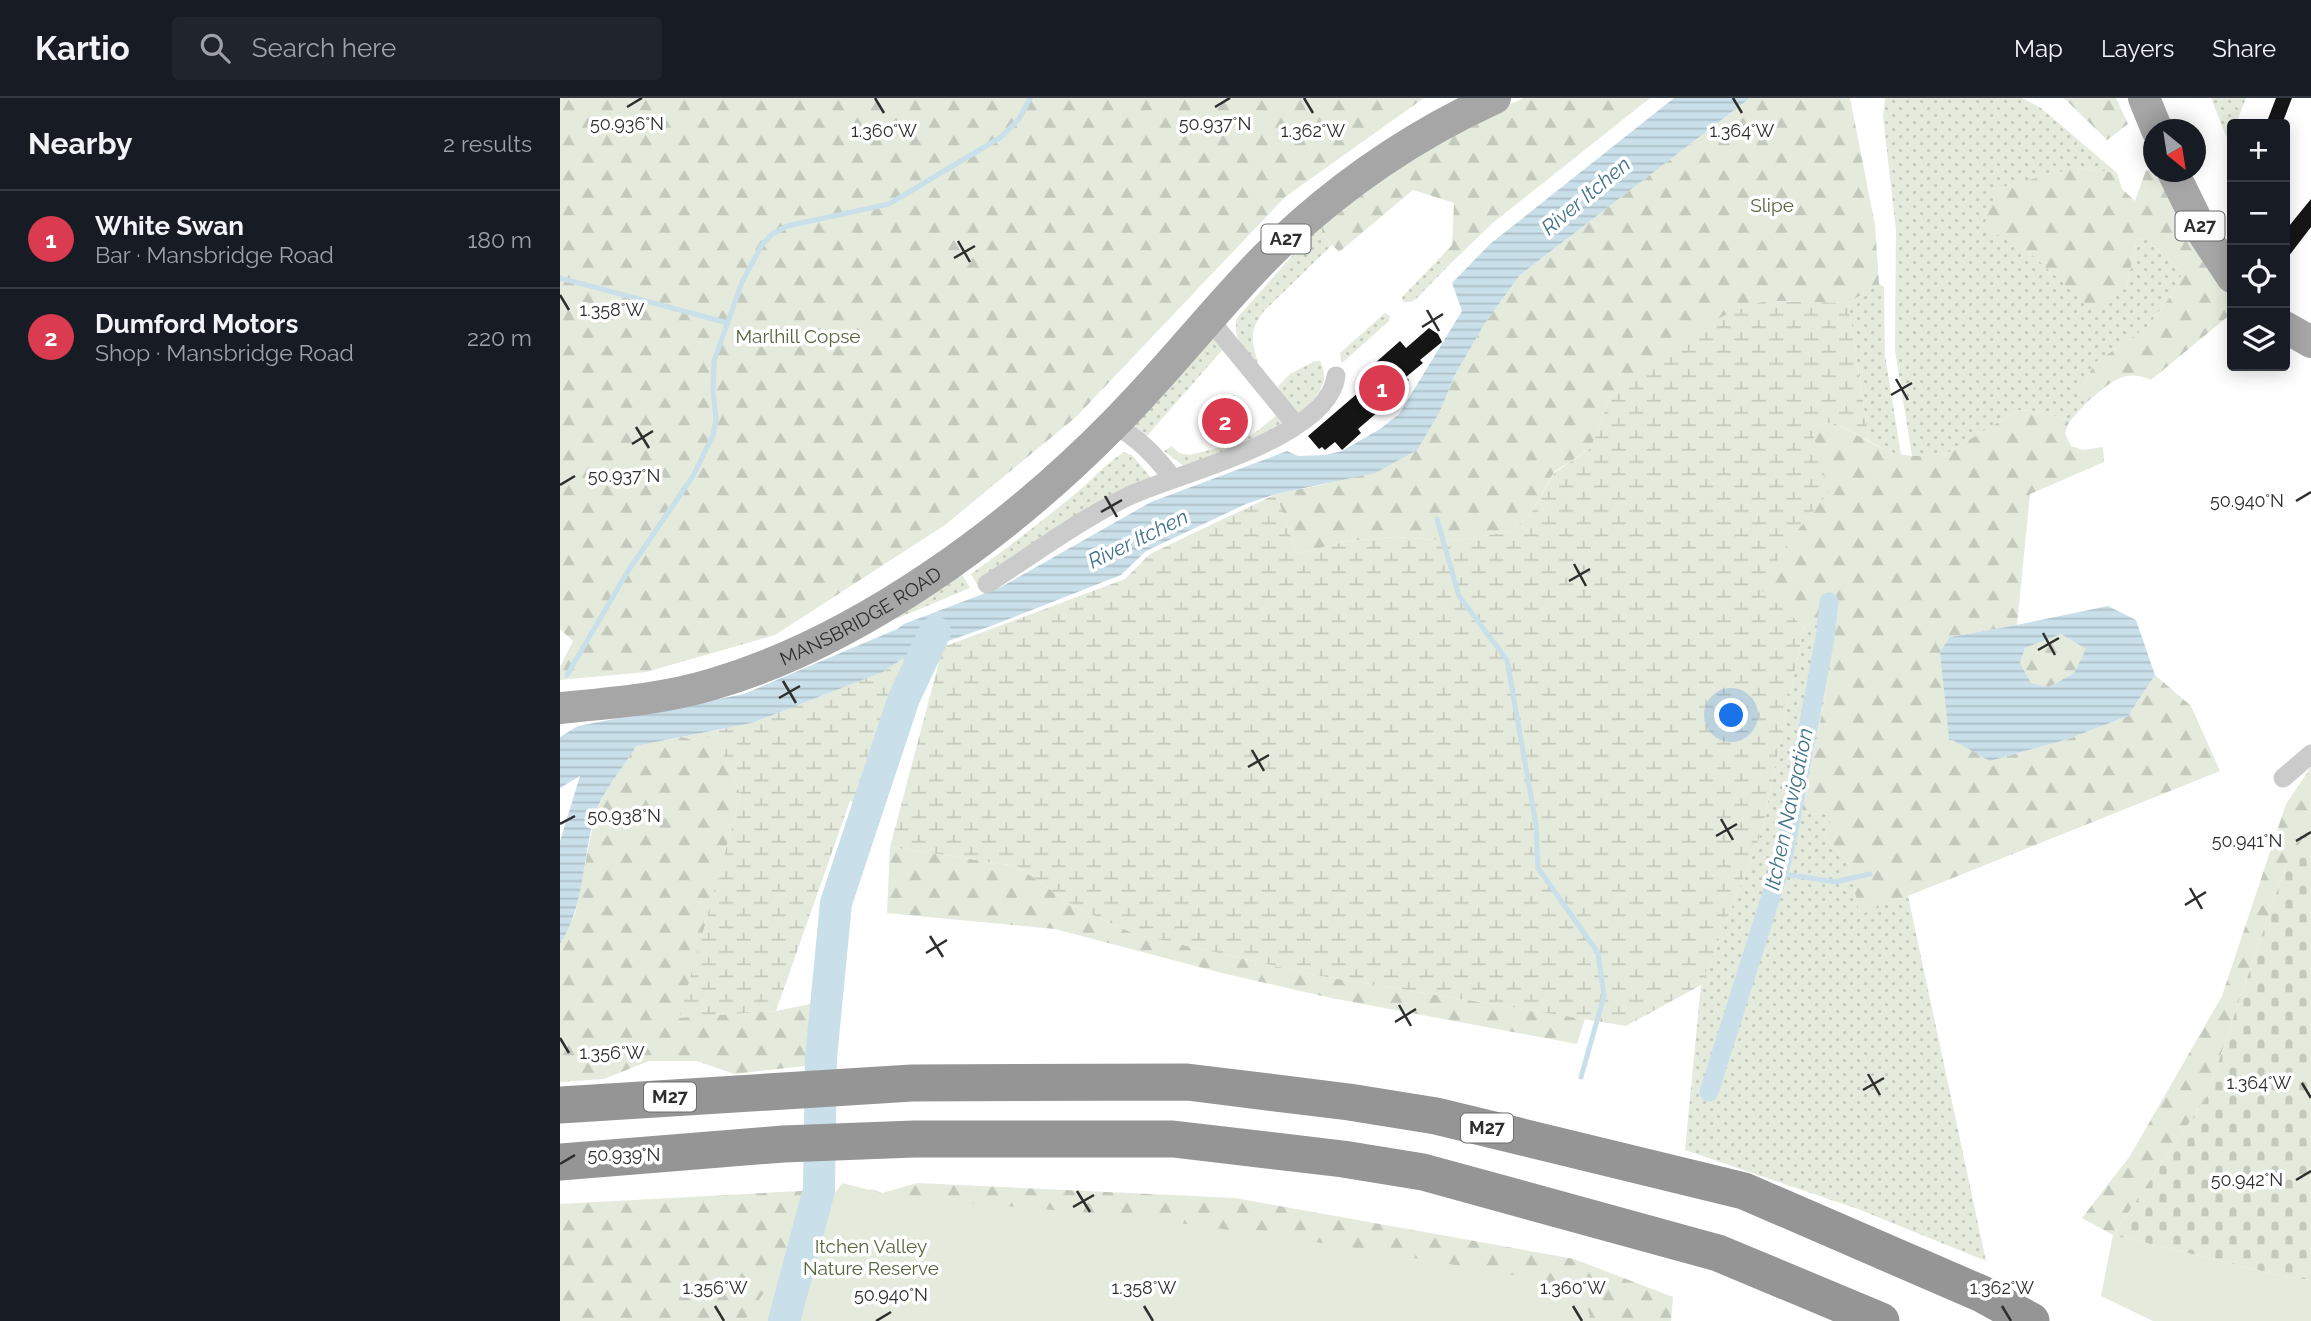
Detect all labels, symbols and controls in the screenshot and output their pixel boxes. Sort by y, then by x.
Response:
search box [172,17,662,80]
text: Kartio [35,29,130,68]
icon: search [196,29,234,67]
text: Search here [252,33,396,63]
text: Map [2014,34,2063,63]
text: Layers [2101,34,2174,63]
text: Share [2212,34,2276,63]
text: 50.936°N [590,113,664,134]
text: 50.937°N [1179,113,1251,134]
north arrow [2143,119,2206,182]
map controls [2227,119,2290,371]
button: + [2227,119,2290,182]
text: 1.360°W [851,120,917,141]
text: 1.362°W [1281,120,1345,141]
text: 1.364°W [1710,120,1775,141]
text: Nearby [28,126,132,161]
text: 2 results [443,130,532,157]
water label: River Itchen [1536,151,1635,240]
button: − [2227,182,2290,245]
park label: Slipe [1750,194,1794,216]
text: White Swan [95,211,244,241]
road number: A27 [2176,211,2224,240]
road number: A27 [1262,224,1310,254]
text: 1 [45,226,57,253]
text: 180 m [467,226,532,253]
text: Bar · Mansbridge Road [95,241,334,268]
button: locate [2227,245,2290,308]
text: 1.358°W [580,299,645,320]
button: layers [2227,308,2290,371]
text: Dumford Motors [95,309,298,339]
text: 2 [45,324,57,351]
text: 220 m [467,324,532,351]
park label: Marlhill Copse [736,325,860,347]
text: Shop · Mansbridge Road [95,339,354,366]
pin: 1 [1359,362,1405,414]
pin: 2 [1202,395,1248,447]
text: 50.937°N [588,465,660,486]
text: 50.940°N [2210,490,2284,511]
water label: River Itchen [1084,504,1192,574]
street label: MANSBRIDGE ROAD [776,562,945,670]
your location [1714,698,1748,732]
water label: Itchen Navigation [1759,726,1818,892]
text: 50.938°N [587,805,661,826]
text: 50.941°N [2212,830,2282,851]
text: 1.356°W [580,1042,645,1063]
text: 1.364°W [2227,1072,2292,1093]
road number: M27 [644,1082,696,1112]
road number: M27 [1461,1113,1513,1142]
text: 50.939°N [587,1144,661,1165]
text: 50.942°N [2211,1169,2283,1190]
park label: Itchen Valley Nature Reserve [803,1235,939,1279]
text: 1.356°W [683,1277,748,1298]
text: 1.358°W [1112,1277,1177,1298]
text: 1.360°W [1540,1277,1606,1298]
text: 1.362°W [1970,1277,2034,1298]
text: 50.940°N [854,1284,928,1305]

